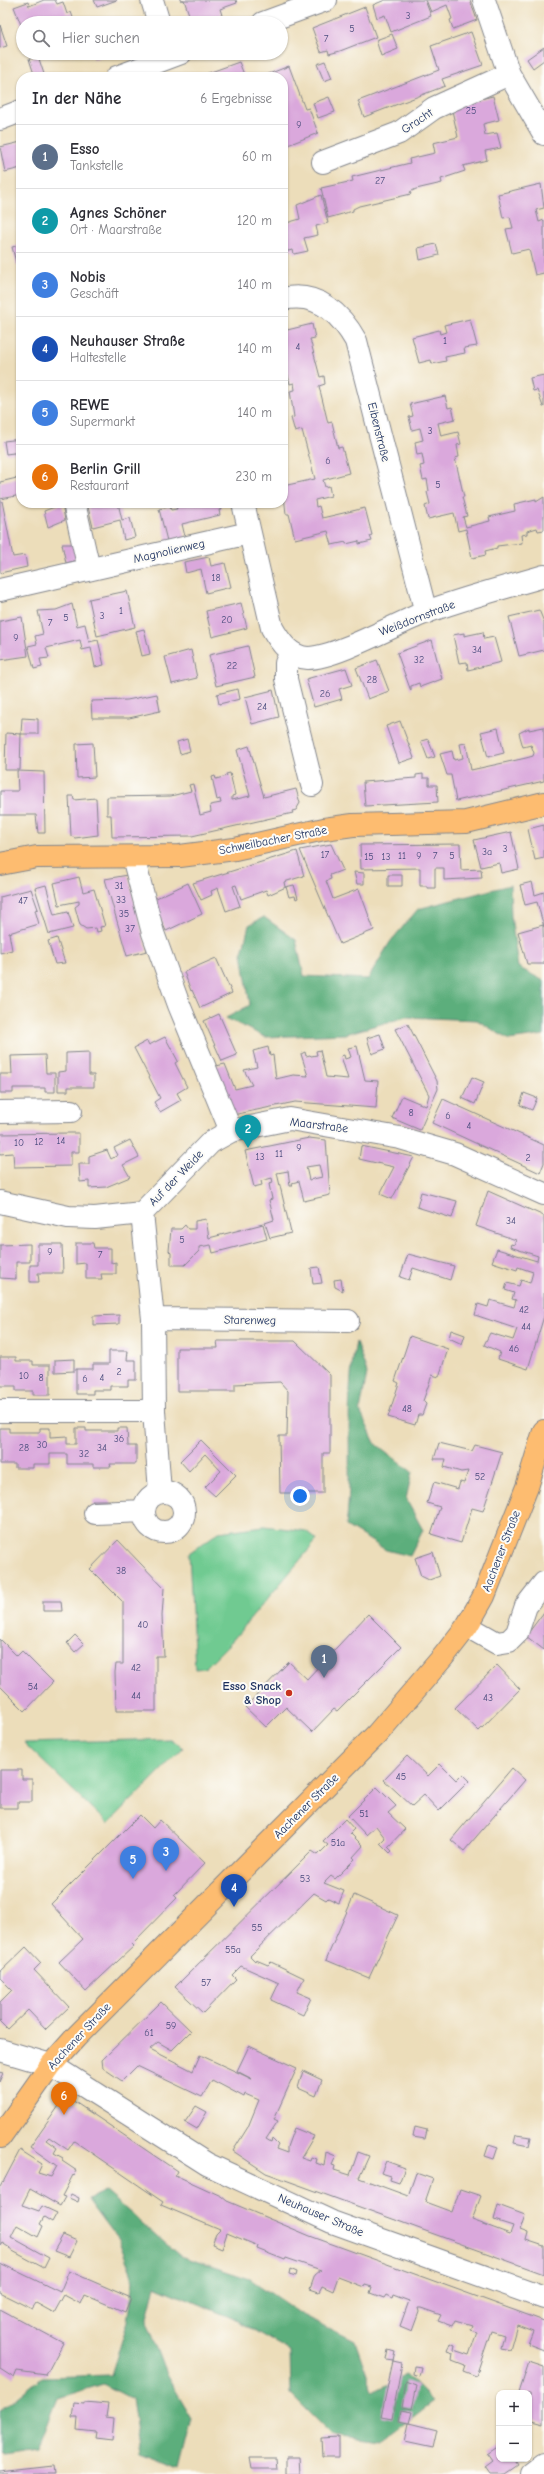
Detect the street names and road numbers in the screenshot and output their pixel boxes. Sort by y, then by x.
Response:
street label: Gracht [399,105,436,137]
street label: Eibenstraße [365,401,393,463]
street label: Magnolienweg [132,536,206,566]
street label: Weißdornstraße [377,597,457,639]
street label: Schweilbacher Straße [218,823,328,857]
street label: Maarstraße [289,1114,349,1136]
street label: Auf der Weide [146,1147,206,1209]
street label: Starenweg [224,1313,276,1327]
street label: Aachener Straße [479,1508,523,1594]
street label: Aachener Straße [271,1771,341,1841]
street label: Aachener Straße [45,2000,113,2072]
street label: Neuhauser Straße [276,2191,366,2239]

